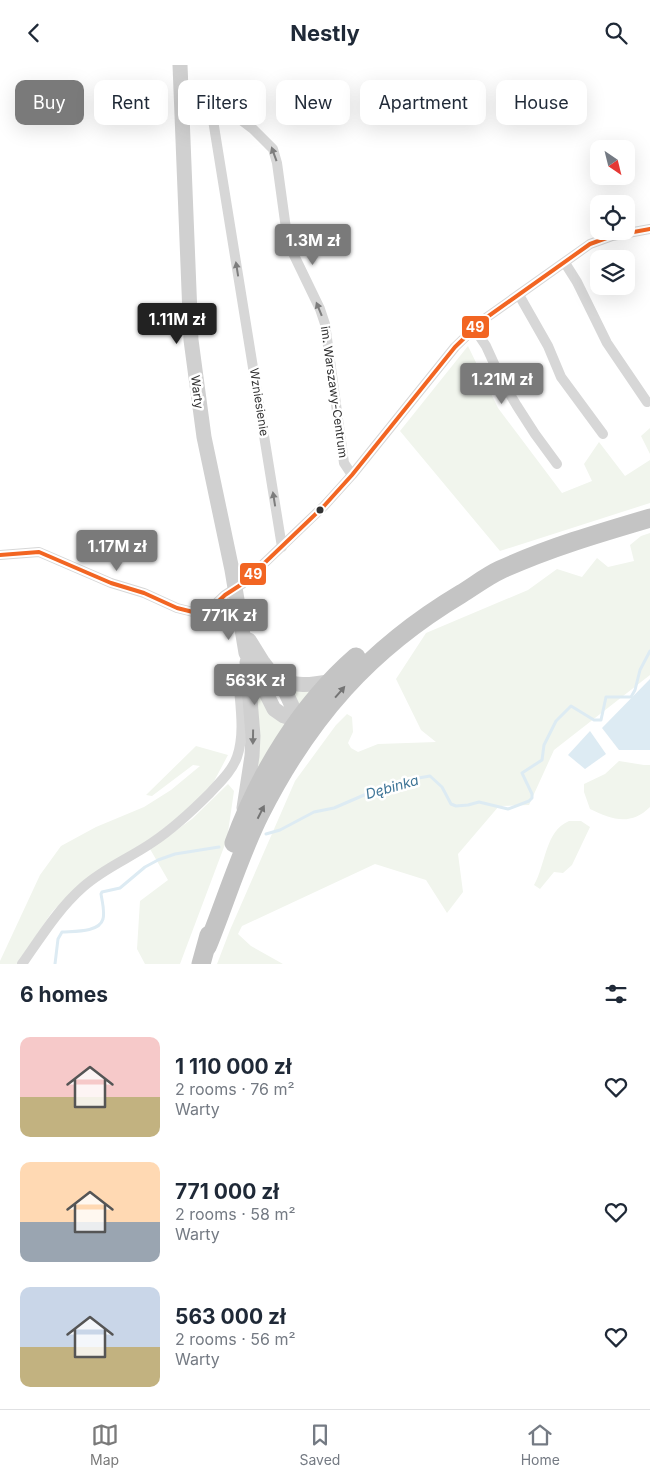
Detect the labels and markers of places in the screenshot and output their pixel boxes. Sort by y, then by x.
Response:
pin: 1.3M zł [267,223,359,266]
pin: 1.11M zł [125,303,229,345]
pin: 1.21M zł [450,363,554,405]
unlabelled marker [315,505,325,515]
pin: 1.17M zł [65,529,169,572]
pin: 771K zł [183,599,275,641]
pin: 563K zł [209,663,301,706]

